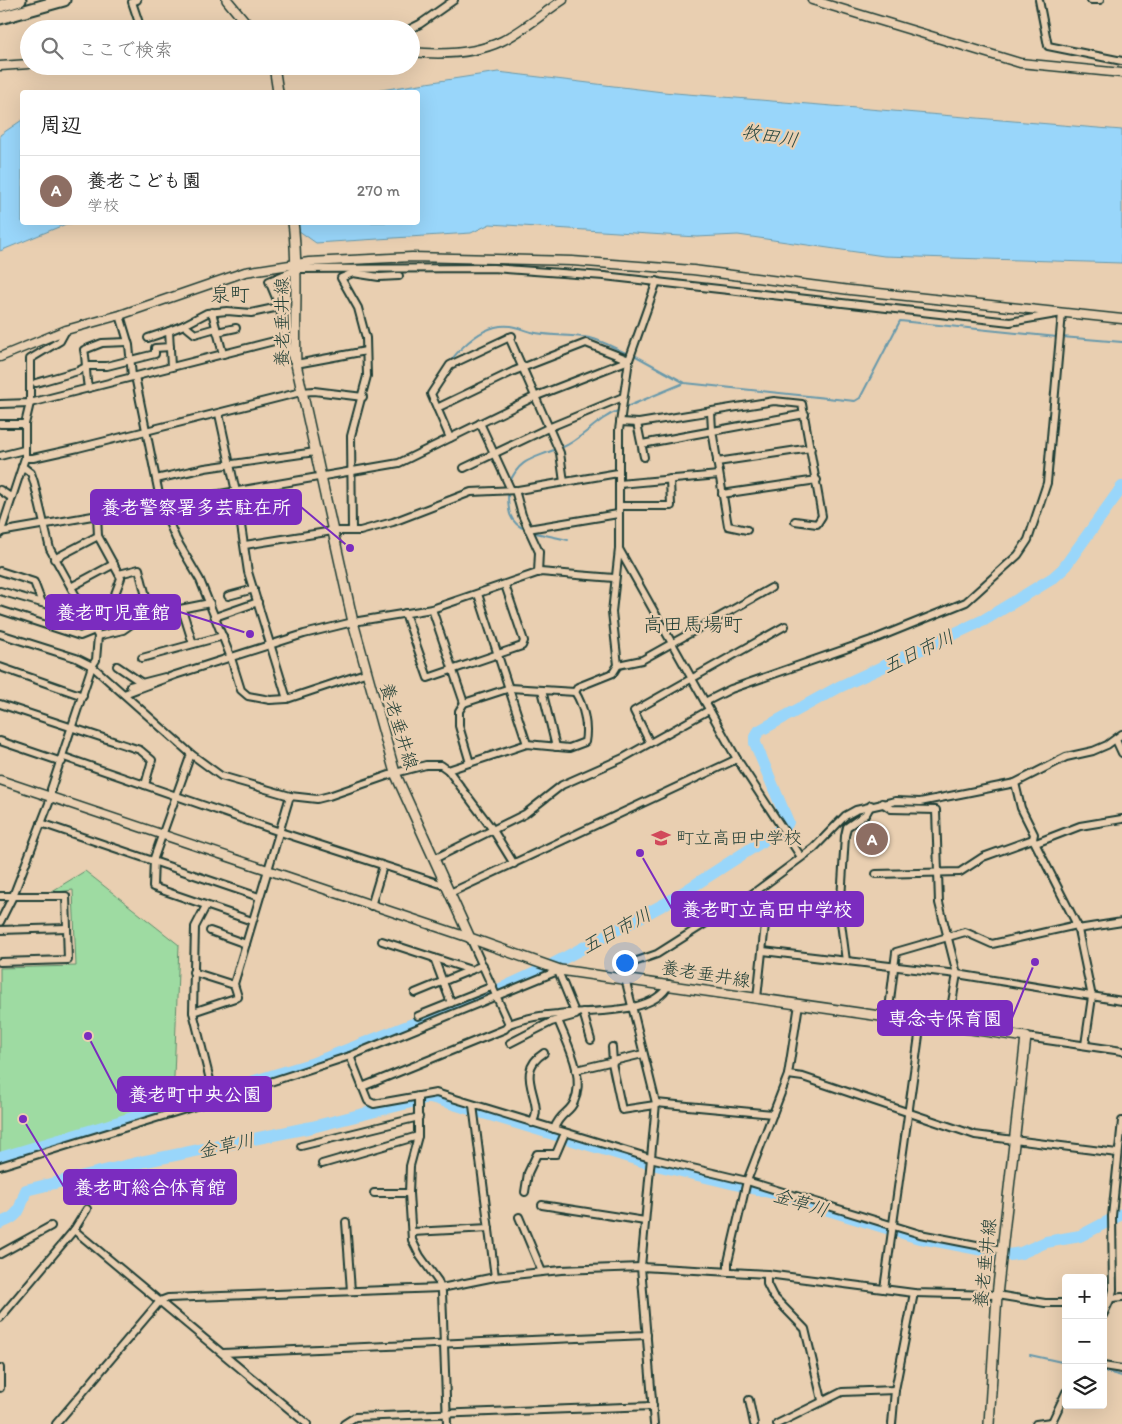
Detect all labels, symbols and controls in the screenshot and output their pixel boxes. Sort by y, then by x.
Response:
search box [20,20,420,75]
icon: search [38,34,66,62]
text: ここで検索 [78,38,173,61]
text: 周辺 [40,112,82,137]
water label: 牧田川 [740,119,800,152]
text: 養老こども園 [87,169,201,192]
text: A [51,181,61,200]
text: 270 m [357,181,400,200]
text: 学校 [87,196,119,215]
street label: 養老垂井線 [271,277,293,367]
district label: 泉町 [210,282,250,306]
callout: 養老警察署多芸駐在所 [91,490,301,524]
text: 養老警察署多芸駐在所 [101,496,291,519]
callout: 養老町児童館 [46,595,180,629]
text: 養老町児童館 [56,601,170,624]
district label: 高田馬場町 [643,612,743,636]
water label: 五日市川 [879,625,958,678]
street label: 養老垂井線 [375,680,423,772]
pin: A [856,820,888,858]
school or university icon: 町立高田中学校 [650,827,672,849]
place label: 町立高田中学校 [676,827,802,849]
callout: 養老町立高田中学校 [672,892,863,926]
text: 養老町立高田中学校 [681,898,853,921]
water label: 五日市川 [577,902,655,958]
your location [612,950,638,976]
street label: 養老垂井線 [660,956,752,992]
callout: 専念寺保育園 [878,1001,1012,1035]
text: 専念寺保育園 [888,1007,1002,1030]
callout: 養老町中央公園 [118,1077,271,1111]
text: 養老町中央公園 [128,1083,262,1106]
water label: 金草川 [196,1128,256,1163]
callout: 養老町総合体育館 [64,1170,236,1204]
text: 養老町総合体育館 [74,1176,226,1199]
water label: 金草川 [770,1183,831,1222]
street label: 養老垂井線 [969,1217,1001,1309]
map controls [1062,1274,1107,1409]
button: + [1062,1274,1107,1319]
button: − [1062,1319,1107,1364]
button: layers [1062,1364,1107,1409]

